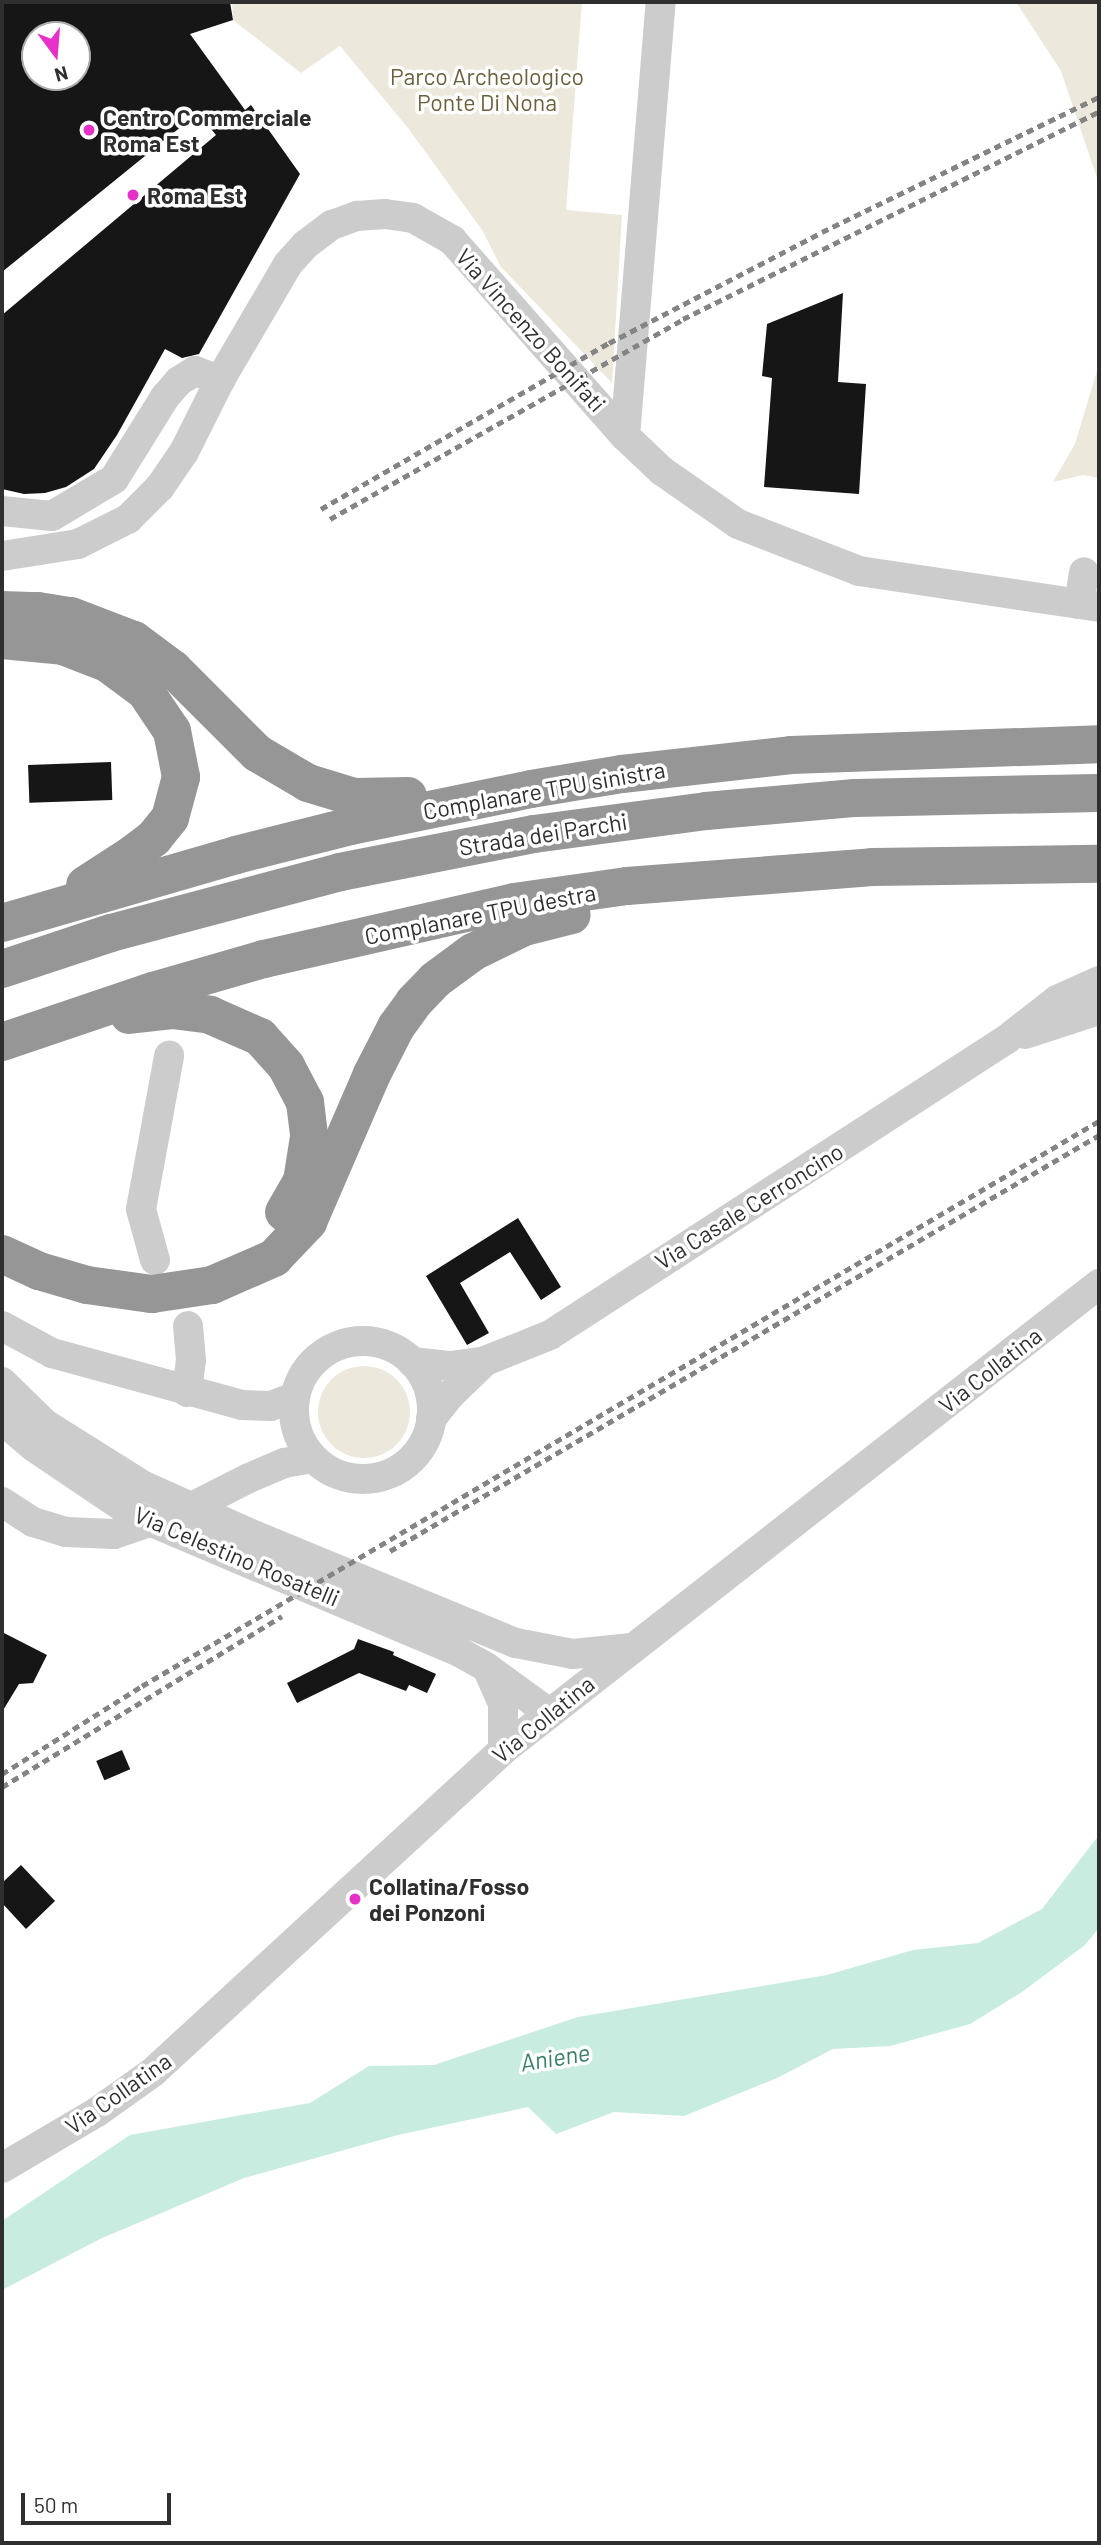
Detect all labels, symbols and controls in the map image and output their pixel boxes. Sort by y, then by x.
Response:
north arrow [21,21,91,91]
text: N [52,62,71,88]
park label: Parco Archeologico Ponte Di Nona [390,62,584,116]
place label: Centro Commerciale Roma Est [103,103,311,157]
marker: Centro Commerciale Roma Est [81,122,97,138]
place label: Roma Est [147,181,243,209]
marker: Roma Est [125,187,141,203]
street label: Via Vincenzo Bonifati [450,243,612,417]
street label: Complanare TPU sinistra [421,755,667,825]
street label: Strada dei Parchi [457,807,629,861]
street label: Complanare TPU destra [362,878,598,950]
street label: Via Casale Cerroncino [650,1137,848,1275]
street label: Via Collatina [933,1321,1047,1419]
street label: Via Celestino Rosatelli [130,1500,344,1612]
street label: Via Collatina [487,1670,599,1768]
place label: Collatina/Fosso dei Ponzoni [369,1872,529,1926]
marker: Collatina/Fosso dei Ponzoni [347,1891,363,1907]
water label: Aniene [518,2037,592,2077]
street label: Via Collatina [60,2046,176,2140]
scale bar [24,2478,175,2522]
text: 50 m [34,2492,78,2517]

